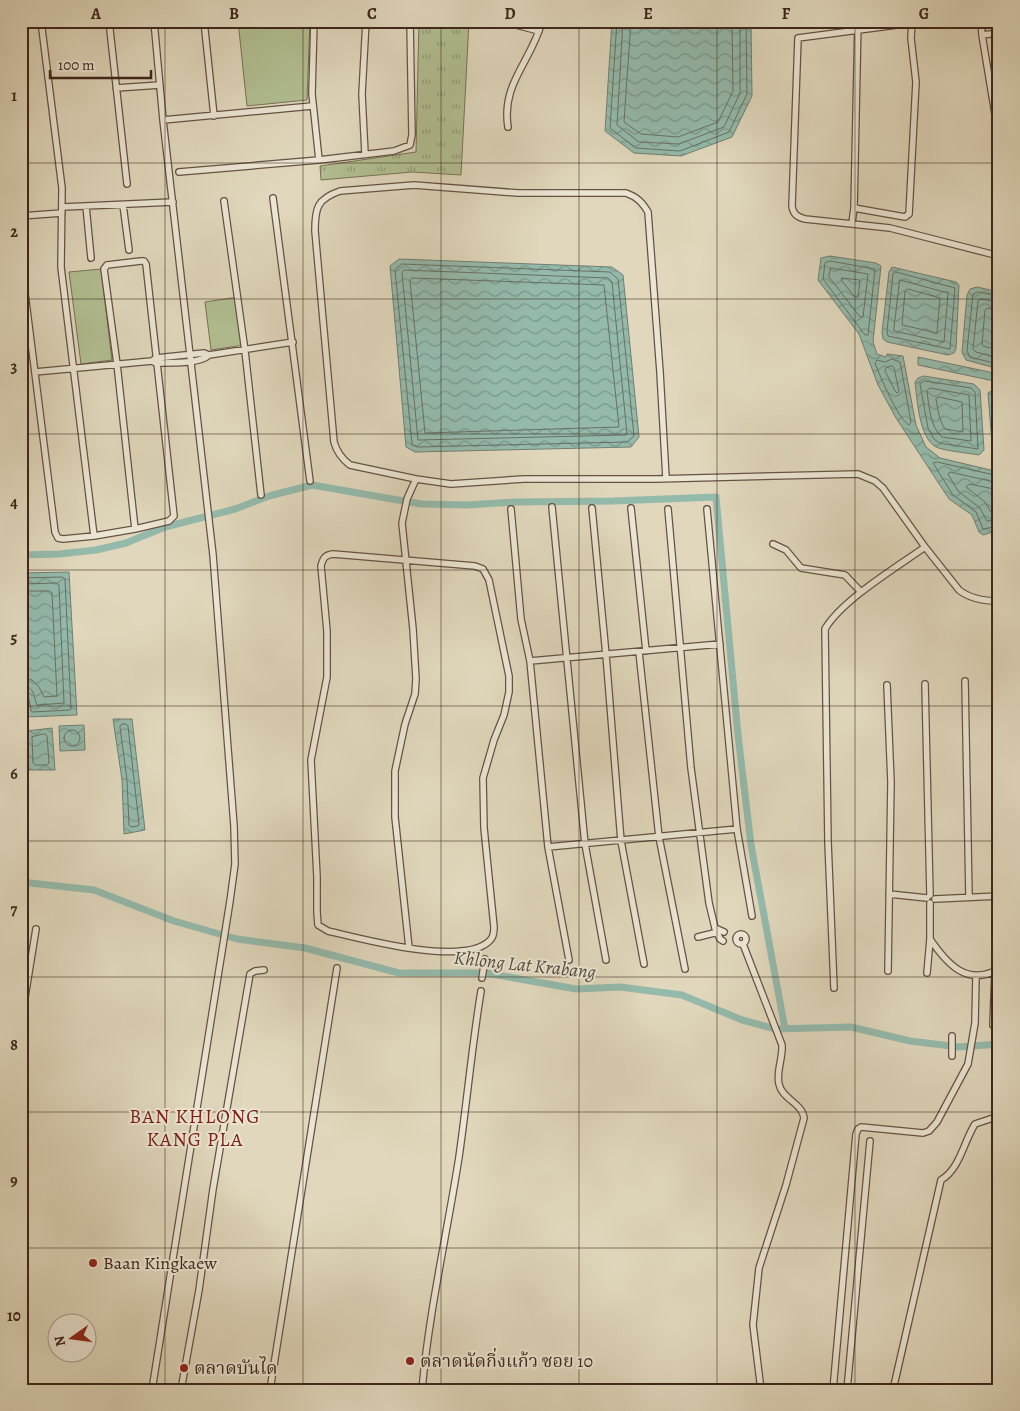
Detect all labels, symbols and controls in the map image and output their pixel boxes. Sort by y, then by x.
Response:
text: A [90,3,102,25]
text: B [229,3,239,25]
text: C [367,3,377,25]
text: D [504,3,516,25]
text: E [643,3,653,25]
text: F [782,3,791,25]
text: G [919,3,929,25]
scale bar [50,48,151,80]
text: 100 m [58,55,95,75]
text: 1 [11,85,17,107]
text: 2 [10,221,18,243]
text: 3 [11,356,18,378]
text: 4 [10,492,18,514]
text: 5 [11,627,18,649]
text: 6 [10,763,18,785]
text: 7 [11,899,18,921]
water label: Khlong Lat Krabang [453,945,598,985]
text: 8 [10,1034,18,1056]
district label: BAN KHLONG KANG PLA [129,1103,261,1153]
text: 9 [10,1170,18,1192]
place label: Baan Kingkaew [103,1251,217,1275]
marker: Baan Kingkaew [87,1257,99,1269]
text: 10 [7,1305,21,1327]
north arrow [48,1314,98,1364]
text: N [49,1334,70,1348]
place label: ตลาดนัดกิ่งแก้ว ซอย 10 [420,1347,593,1373]
marker: ตลาดนัดกิ่งแก้ว ซอย 10 [404,1355,416,1367]
place label: ตลาดบันได [194,1356,277,1380]
marker: ตลาดบันได [178,1362,190,1374]

